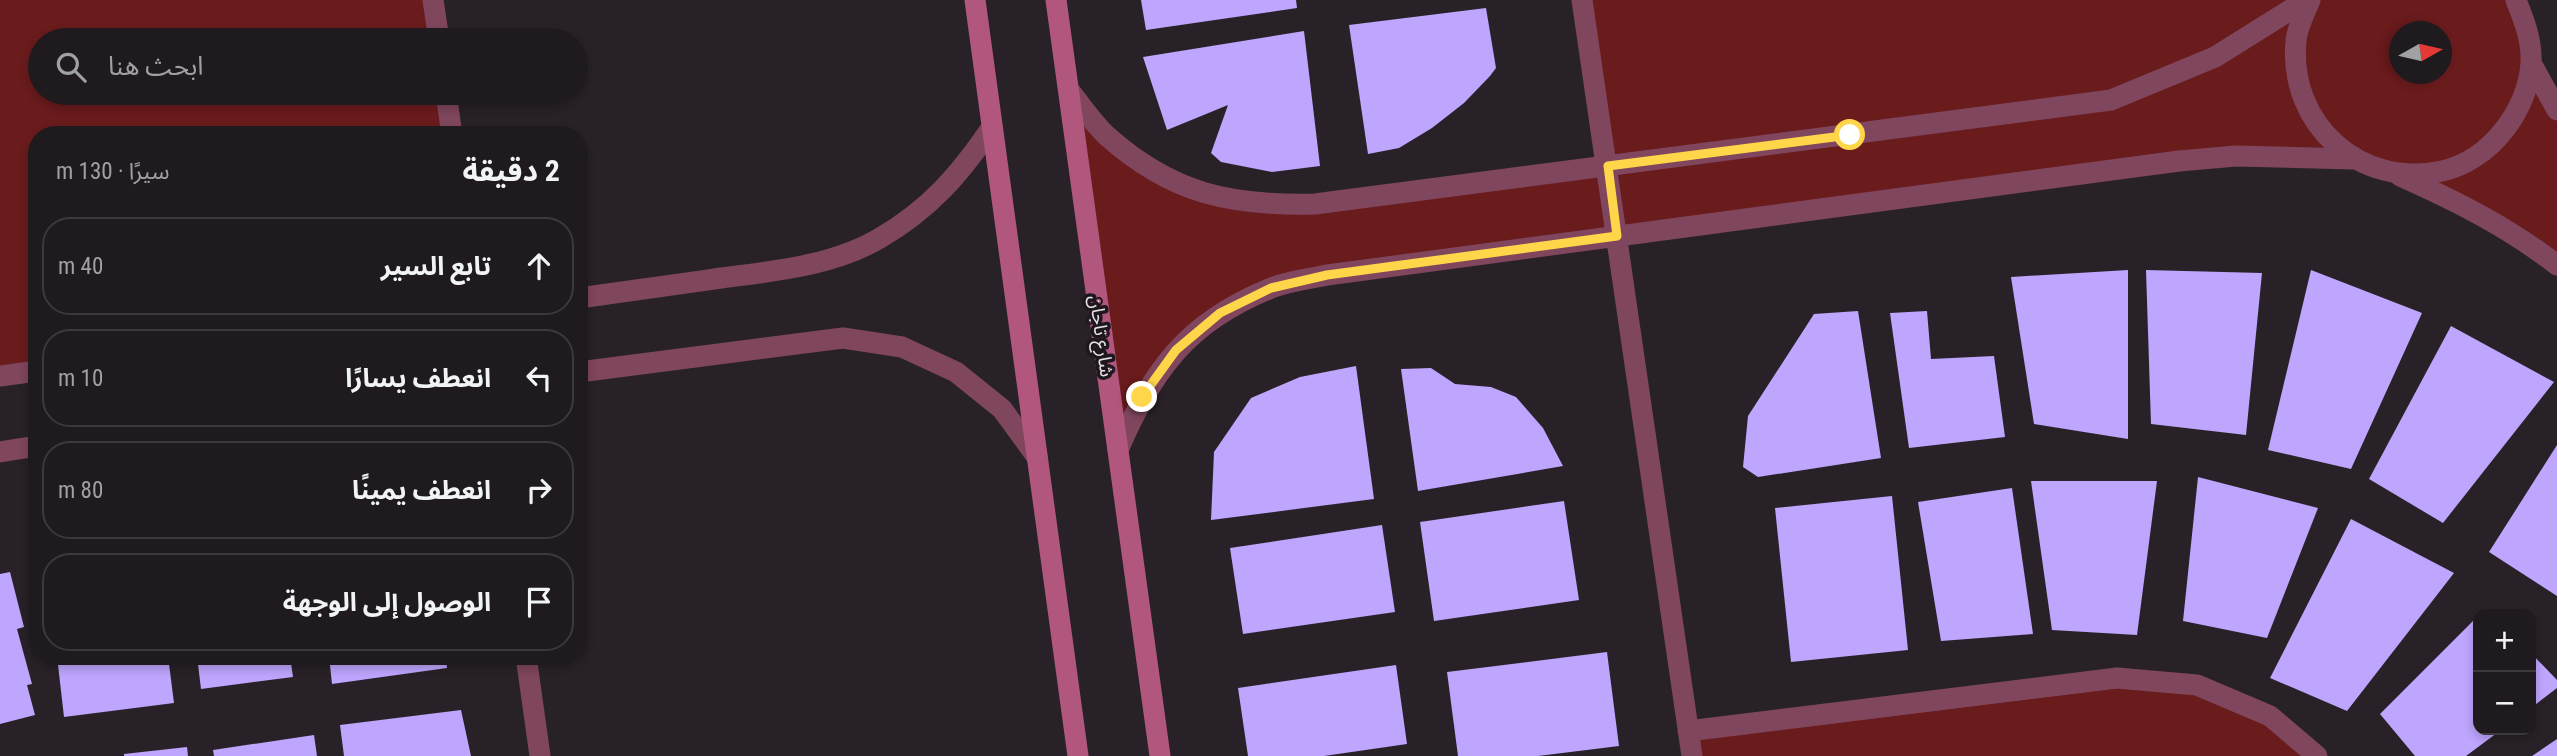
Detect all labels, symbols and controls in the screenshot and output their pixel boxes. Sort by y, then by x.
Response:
north arrow [2389,21,2452,84]
search box [28,28,588,105]
icon: search [52,48,90,86]
text: ابحث هنا [108,51,204,81]
route start [1834,119,1865,150]
text: 2 دقيقة [462,153,560,188]
text: سيرًا · 130 m [56,158,169,185]
icon: ahead [520,247,558,285]
text: تابع السير [381,251,491,281]
text: 40 m [58,253,103,280]
street label: شارع تاجان [1082,294,1119,379]
icon: left [520,359,558,397]
text: انعطف يسارًا [345,363,491,393]
text: 10 m [58,365,103,392]
route end [1126,381,1157,412]
icon: right [520,471,558,509]
text: انعطف يمينًا [352,475,491,505]
text: 80 m [58,477,103,504]
icon: arrive [520,583,558,621]
text: الوصول إلى الوجهة [283,587,491,617]
map controls [2473,609,2536,735]
button: + [2473,609,2536,672]
button: − [2473,672,2536,735]

